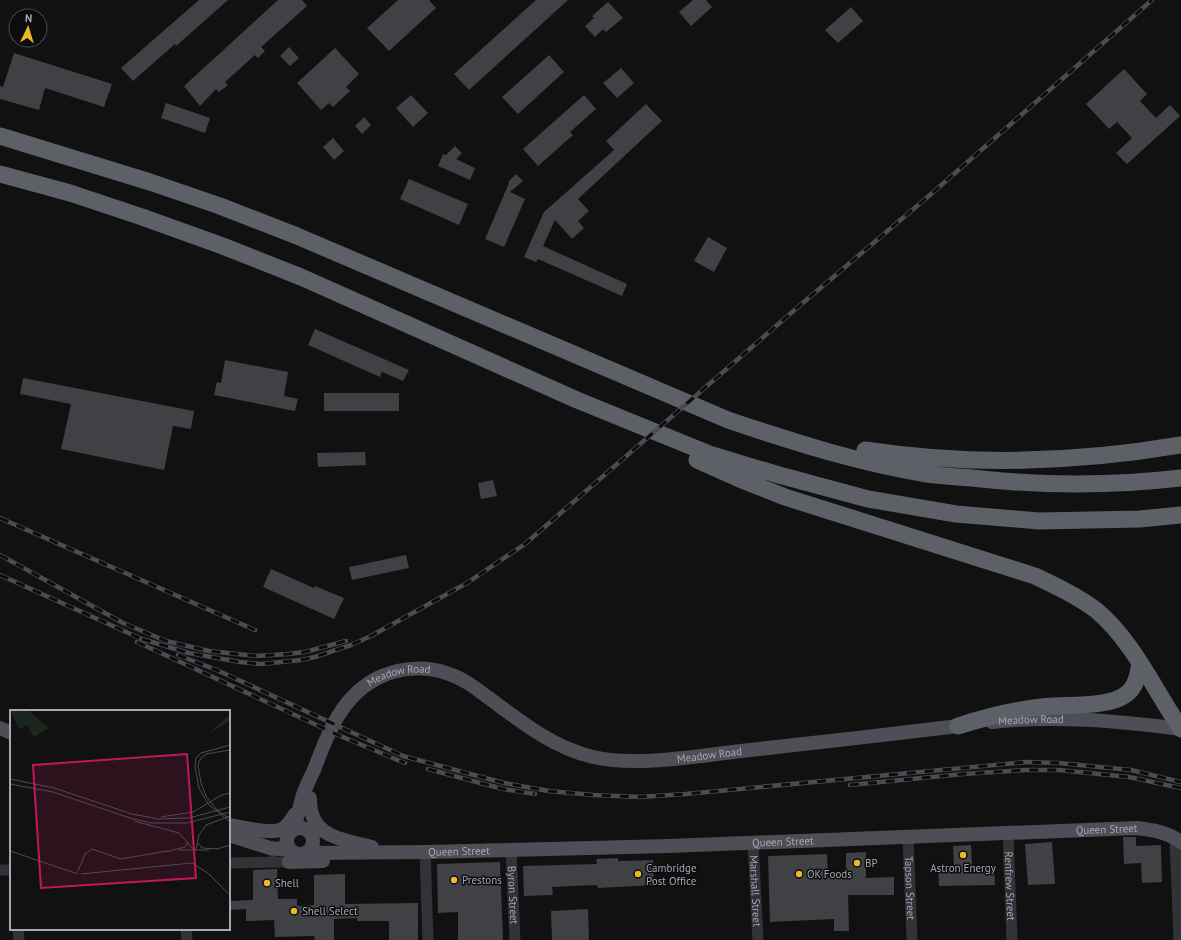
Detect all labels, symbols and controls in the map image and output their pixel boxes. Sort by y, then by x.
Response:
north arrow [8,8,48,48]
text: N [25,11,33,25]
street label: Meadow Road [364,662,431,690]
inset map [10,710,230,930]
street label: Meadow Road [998,712,1064,728]
street label: Meadow Road [676,744,743,766]
street label: Queen Street [1076,821,1138,837]
street label: Queen Street [752,833,814,850]
street label: Queen Street [428,843,490,859]
marker: Astron Energy [958,850,968,860]
street label: Renfrew Street [1002,851,1018,921]
street label: Marshall Street [747,855,764,927]
place label: BP [865,856,878,870]
street label: Tapson Street [902,856,918,920]
marker: BP [852,858,862,868]
place label: Cambridge Post Office [646,861,697,888]
place label: Astron Energy [930,861,997,875]
street label: Byron Street [505,866,521,925]
place label: OK Foods [807,867,852,881]
marker: Cambridge Post Office [633,869,643,879]
marker: OK Foods [794,869,804,879]
place label: Prestons [462,873,502,887]
marker: Prestons [449,875,459,885]
place label: Shell [275,876,300,890]
marker: Shell [262,878,272,888]
place label: Shell Select [302,904,358,918]
marker: Shell Select [289,906,299,916]

